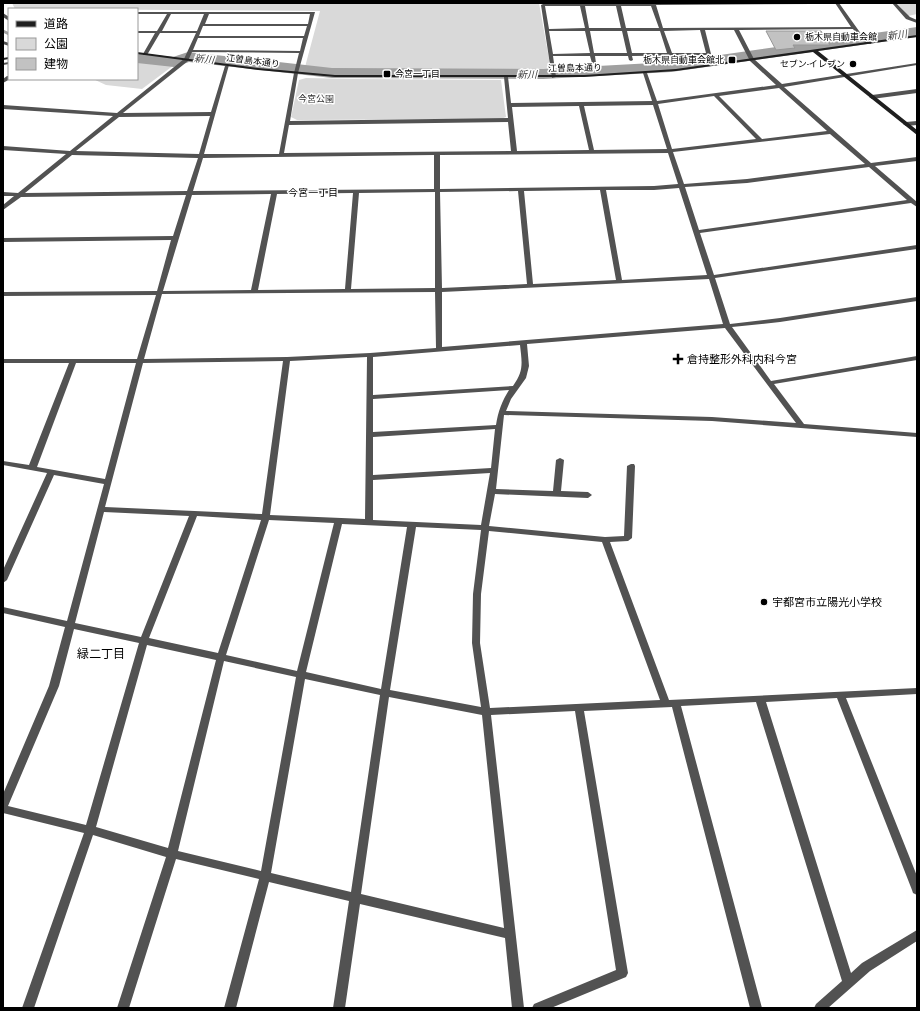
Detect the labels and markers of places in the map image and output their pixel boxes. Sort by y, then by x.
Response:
marker: 栃木県自動車会館 [792,32,802,42]
place label: 栃木県自動車会館 [805,32,877,42]
place label: 栃木県自動車会館北 [643,55,724,65]
marker: 栃木県自動車会館北 [727,55,737,65]
place label: セブン-イレブン [780,59,845,69]
marker: セブン-イレブン [848,59,858,69]
marker: 今宮一丁目 [382,69,392,79]
place label: 今宮一丁目 [395,69,440,79]
marker: 倉持整形外科内科今宮 [672,353,684,365]
place label: 倉持整形外科内科今宮 [687,353,797,366]
place label: 宇都宮市立陽光小学校 [772,596,882,609]
marker: 宇都宮市立陽光小学校 [759,597,769,607]

